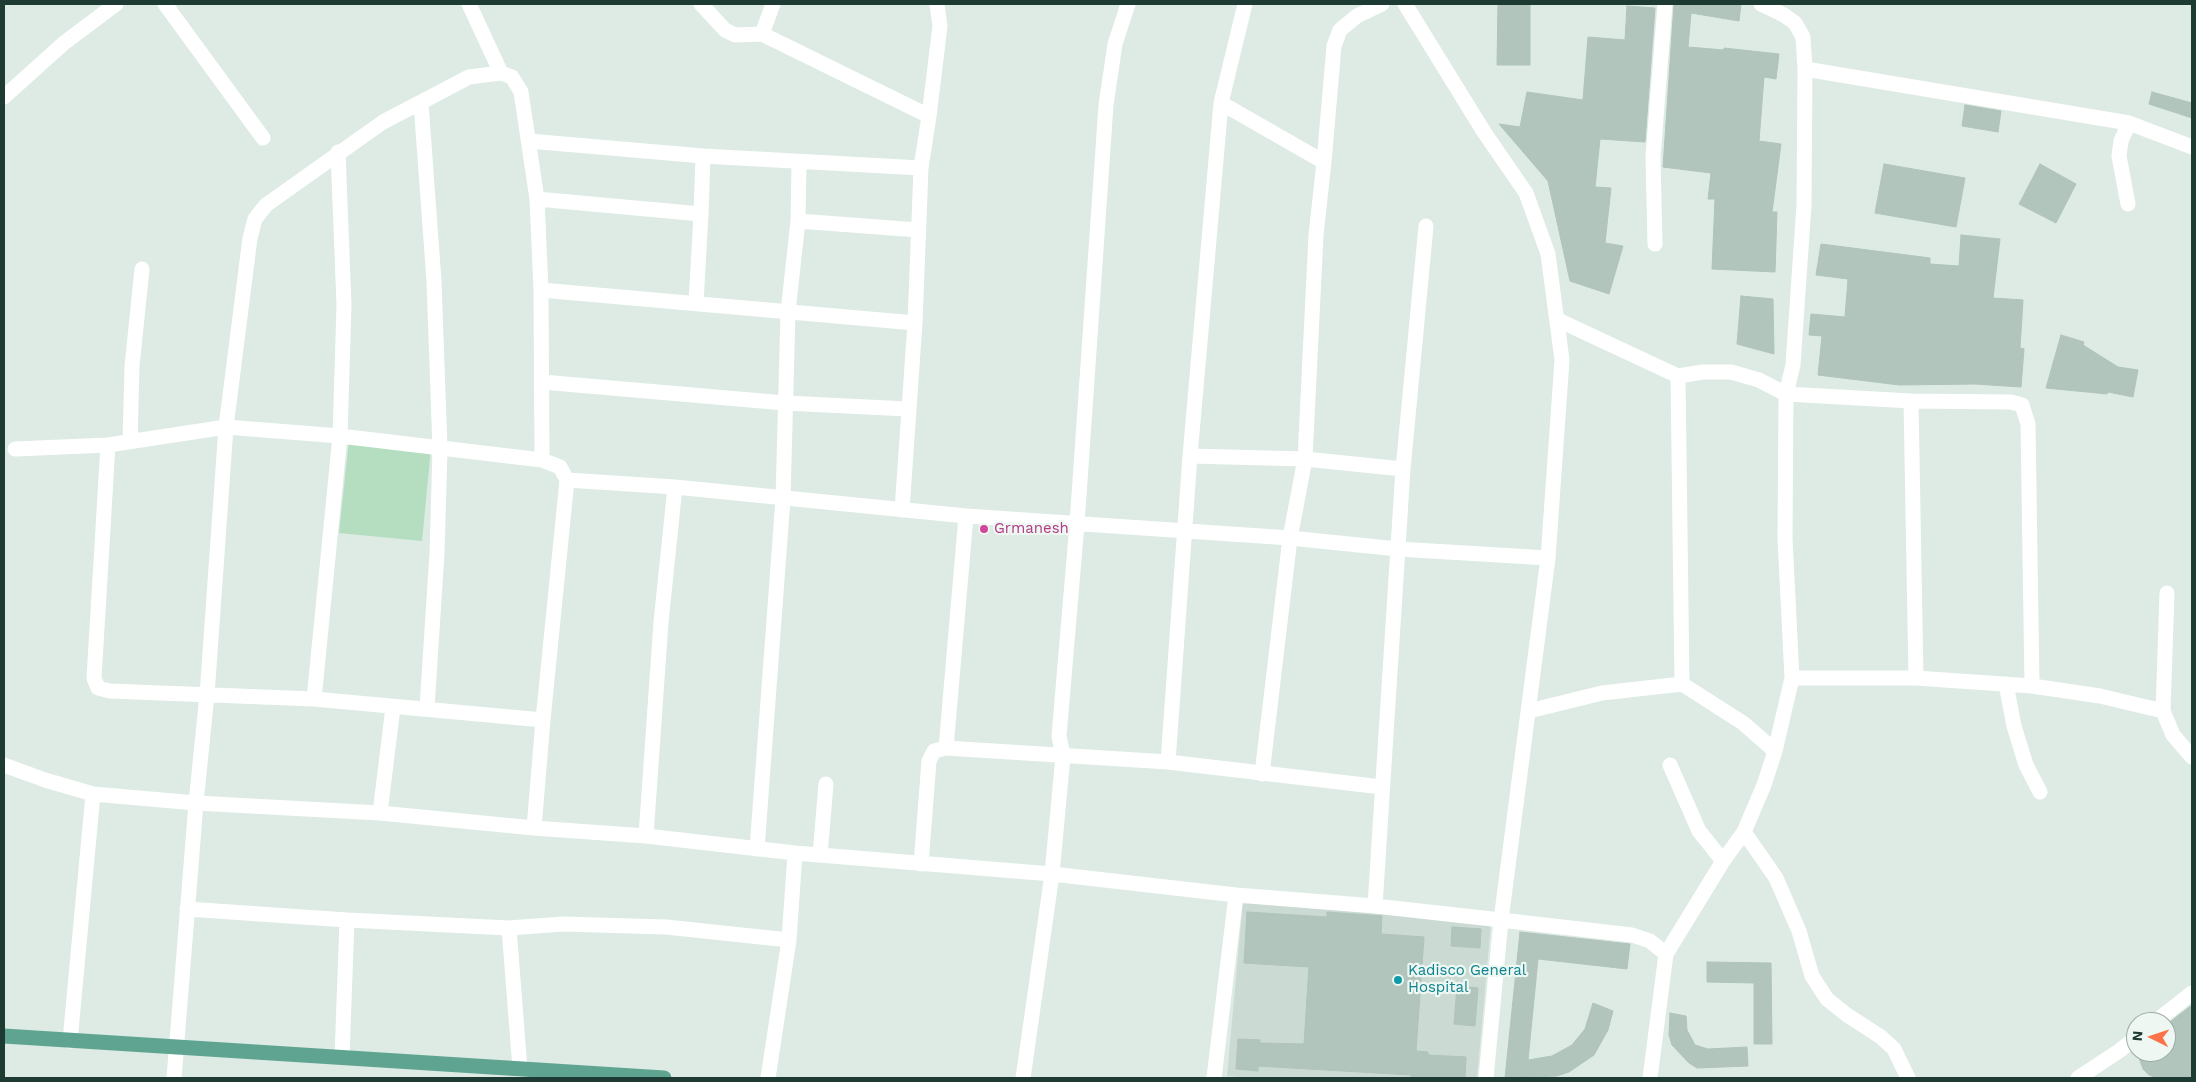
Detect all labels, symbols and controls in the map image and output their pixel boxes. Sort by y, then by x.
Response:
place label: Grmanesh [994,520,1069,538]
marker: Grmanesh [978,523,990,535]
place label: Kadisco General Hospital [1408,962,1526,997]
marker: Kadisco General Hospital [1392,974,1404,986]
north arrow [2126,1012,2176,1062]
text: N [2129,1030,2145,1042]

